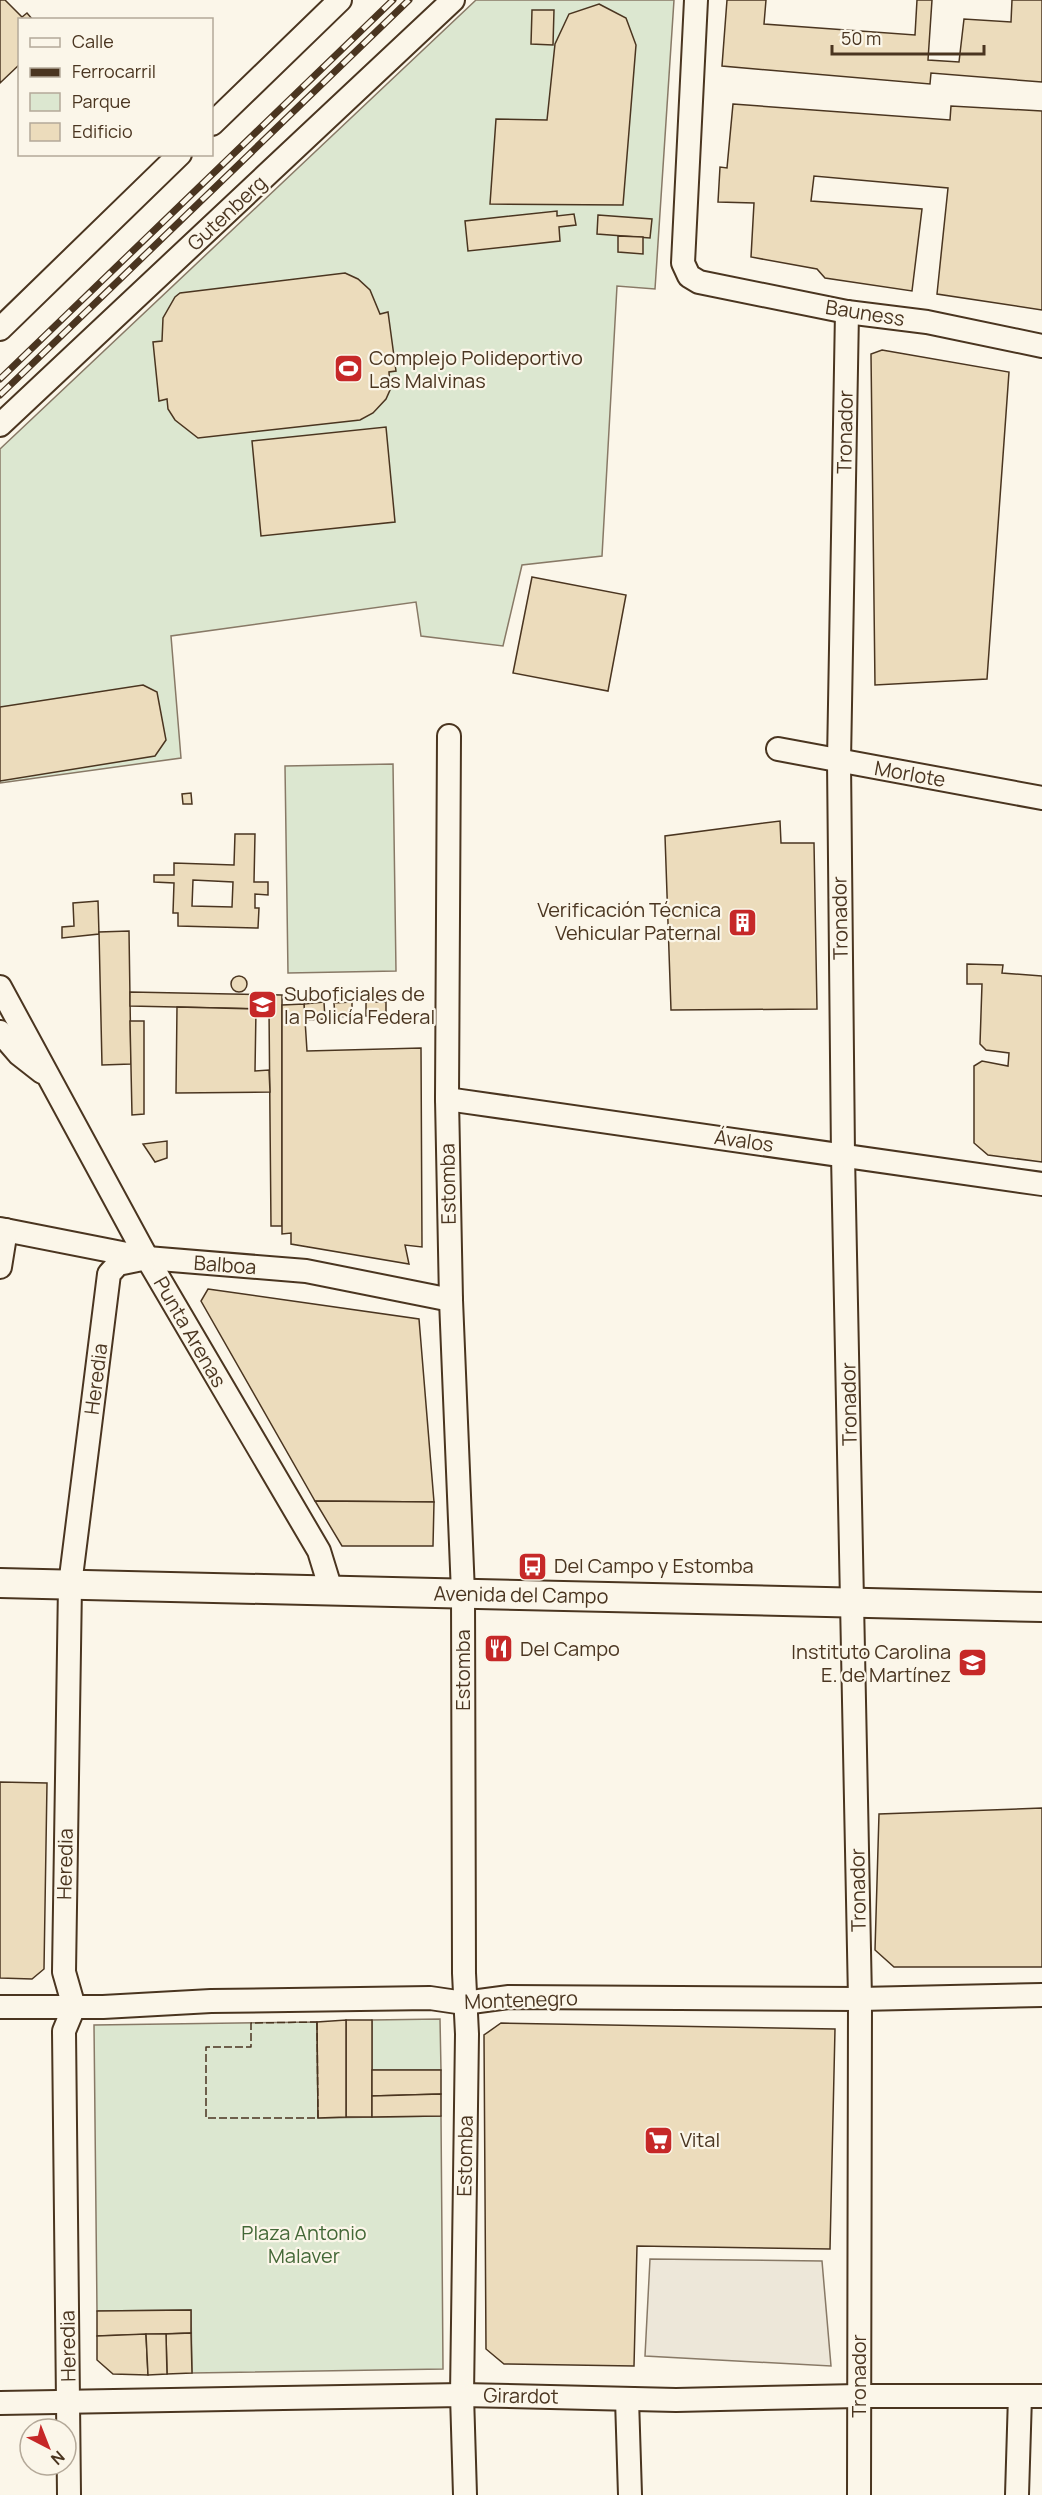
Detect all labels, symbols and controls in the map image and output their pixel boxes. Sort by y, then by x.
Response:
legend [18,18,213,156]
scale bar [832,18,984,56]
text: 50 m [841,26,881,50]
text: Calle [72,29,114,53]
text: Ferrocarril [72,59,156,83]
text: Parque [72,89,131,113]
text: Edificio [72,119,133,143]
street label: Gutenberg [181,169,272,256]
street label: Bauness [824,293,907,332]
place label: Complejo Polideportivo Las Malvinas [369,344,583,394]
sports icon: Complejo Polideportivo Las Malvinas [332,353,364,385]
street label: Tronador [830,390,859,474]
street label: Morlote [872,754,948,793]
street label: Tronador [825,876,854,960]
place label: Verificación Técnica Vehicular Paternal [537,896,721,946]
building icon: Verificación Técnica Vehicular Paternal [726,906,758,938]
place label: Suboficiales de la Policía Federal [284,980,435,1030]
school or university icon: Suboficiales de la Policía Federal [247,989,279,1021]
street label: Ávalos [713,1123,775,1158]
street label: Estomba [433,1143,462,1225]
street label: Balboa [193,1249,257,1280]
street label: Punta Arenas [148,1272,233,1392]
street label: Heredia [78,1342,113,1416]
street label: Tronador [834,1362,863,1446]
bus stop icon: Del Campo y Estomba [517,1550,549,1582]
place label: Del Campo y Estomba [554,1552,754,1579]
street label: Avenida del Campo [433,1579,609,1610]
street label: Estomba [449,1629,476,1711]
restaurant icon: Del Campo [483,1633,515,1665]
place label: Del Campo [520,1635,620,1662]
place label: Instituto Carolina E. de Martínez [791,1638,951,1688]
school or university icon: Instituto Carolina E. de Martínez [956,1647,988,1679]
street label: Heredia [50,1828,79,1900]
street label: Tronador [843,1848,872,1932]
street label: Montenegro [464,1984,578,2015]
street label: Estomba [450,2115,479,2197]
supermarket icon: Vital [643,2124,675,2156]
place label: Vital [680,2126,720,2153]
park label: Plaza Antonio Malaver [241,2219,367,2269]
street label: Heredia [53,2310,82,2382]
street label: Tronador [845,2334,872,2418]
street label: Girardot [483,2381,559,2410]
north arrow [18,2417,78,2477]
text: N [46,2446,70,2470]

